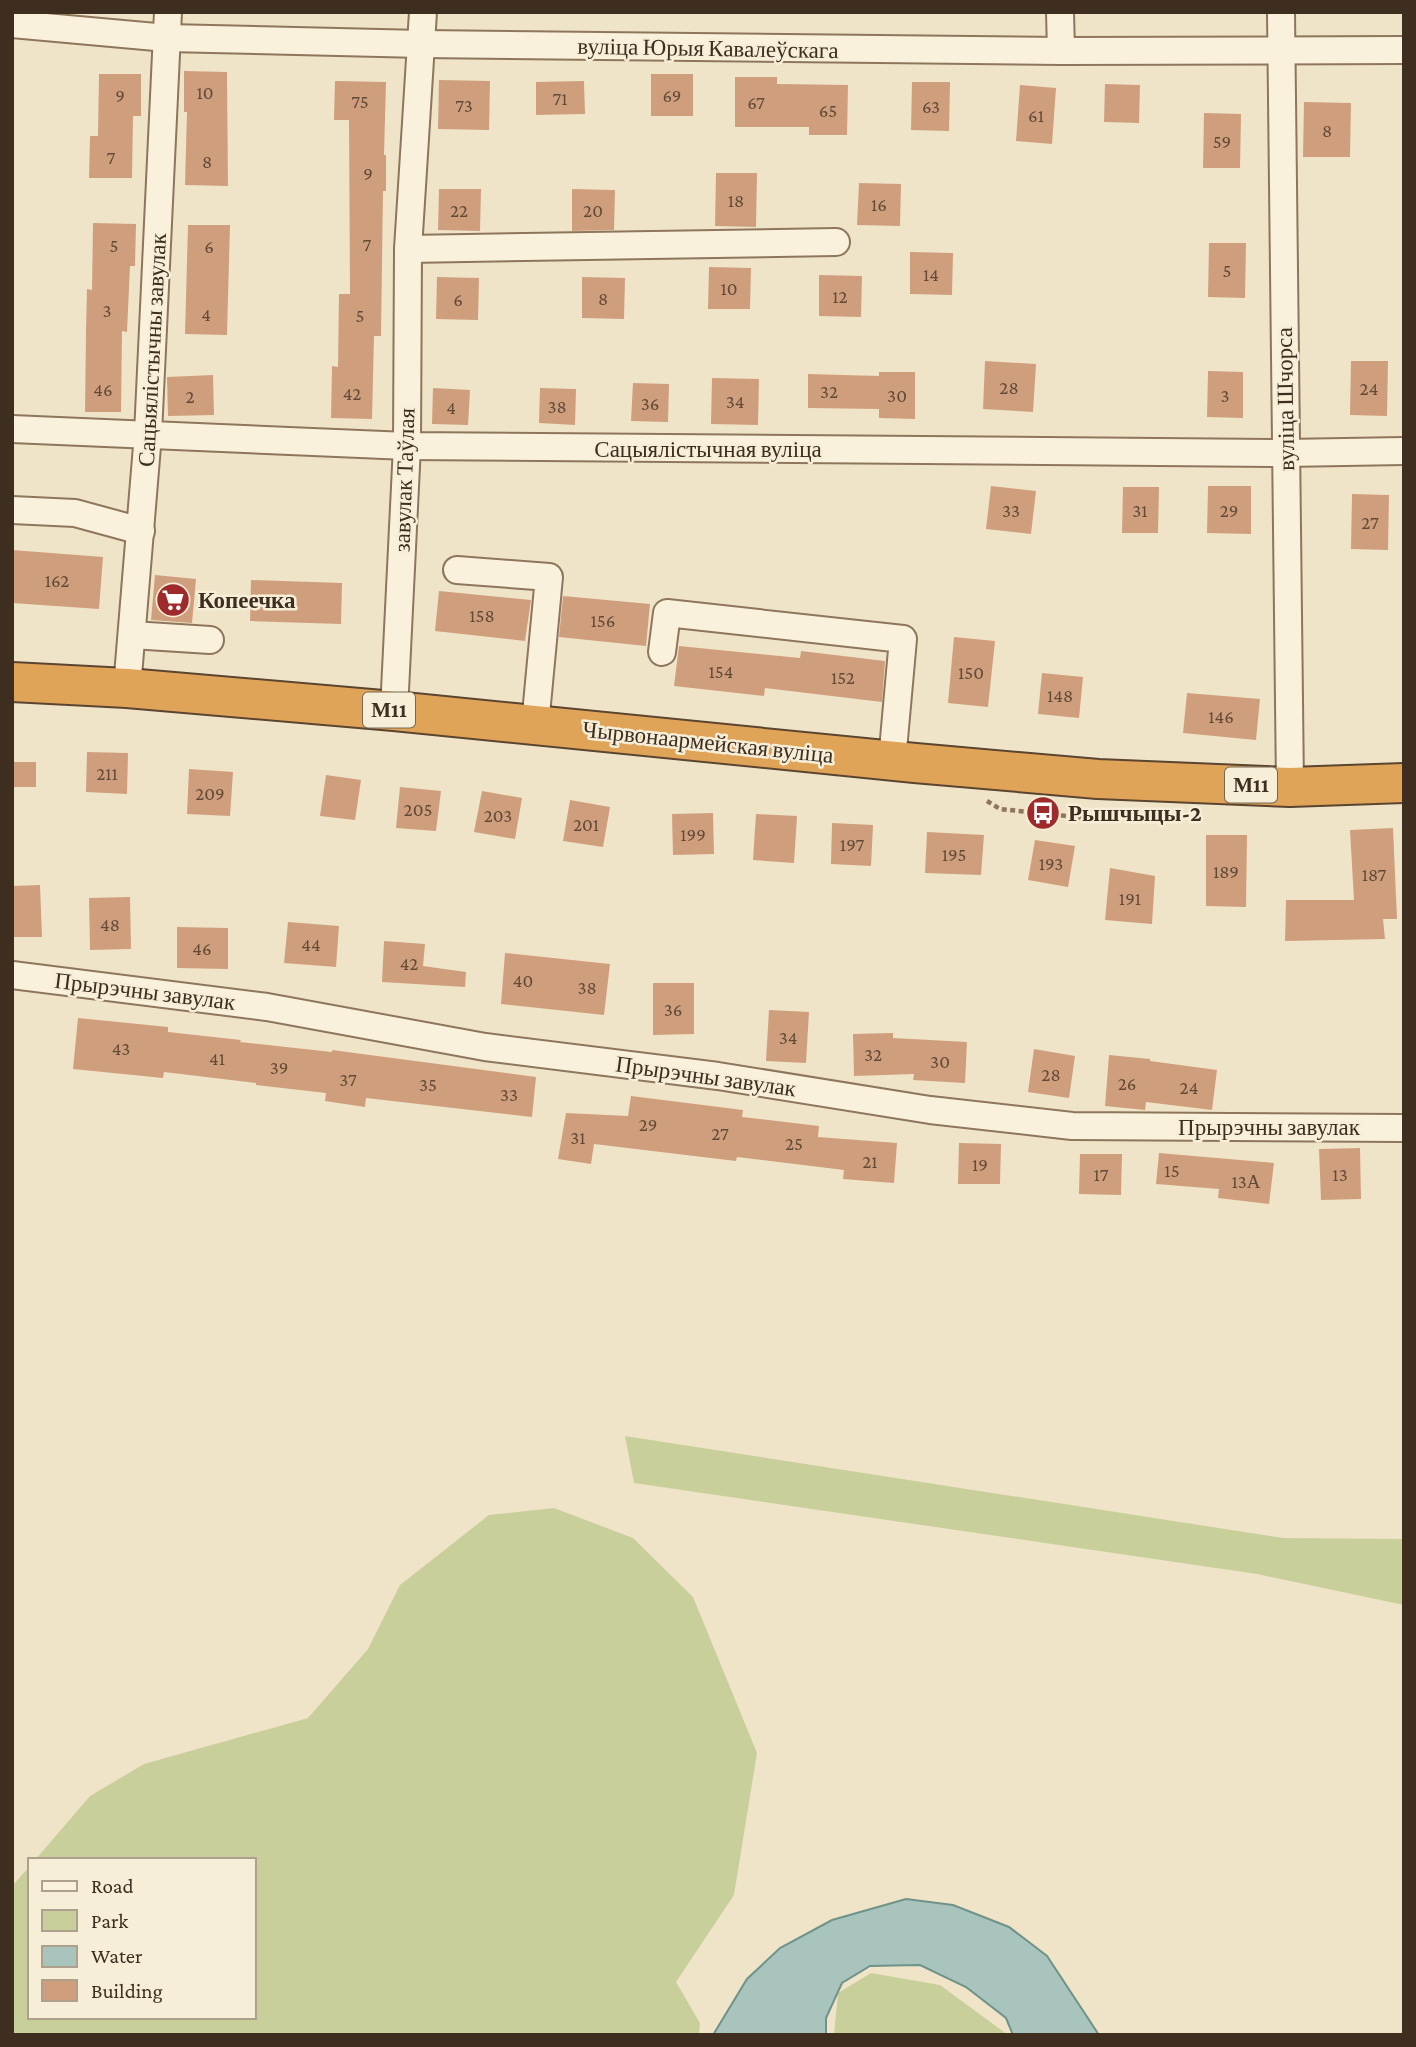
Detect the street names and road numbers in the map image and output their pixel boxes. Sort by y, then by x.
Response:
street label: вуліца Юрыя Кавалеўскага [577,33,839,63]
street label: Сацыялістычны завулак [133,232,171,467]
street label: вуліца Шчорса [1271,327,1299,471]
street label: завулак Таўлая [388,407,420,553]
street label: Сацыялістычная вуліца [594,436,822,462]
road number: М11 [363,692,415,728]
street label: Чырвонаармейская вуліца [581,716,835,768]
road number: М11 [1225,768,1277,802]
street label: Прырэчны завулак [53,967,238,1015]
street label: Прырэчны завулак [614,1050,799,1102]
street label: Прырэчны завулак [1178,1114,1361,1140]

